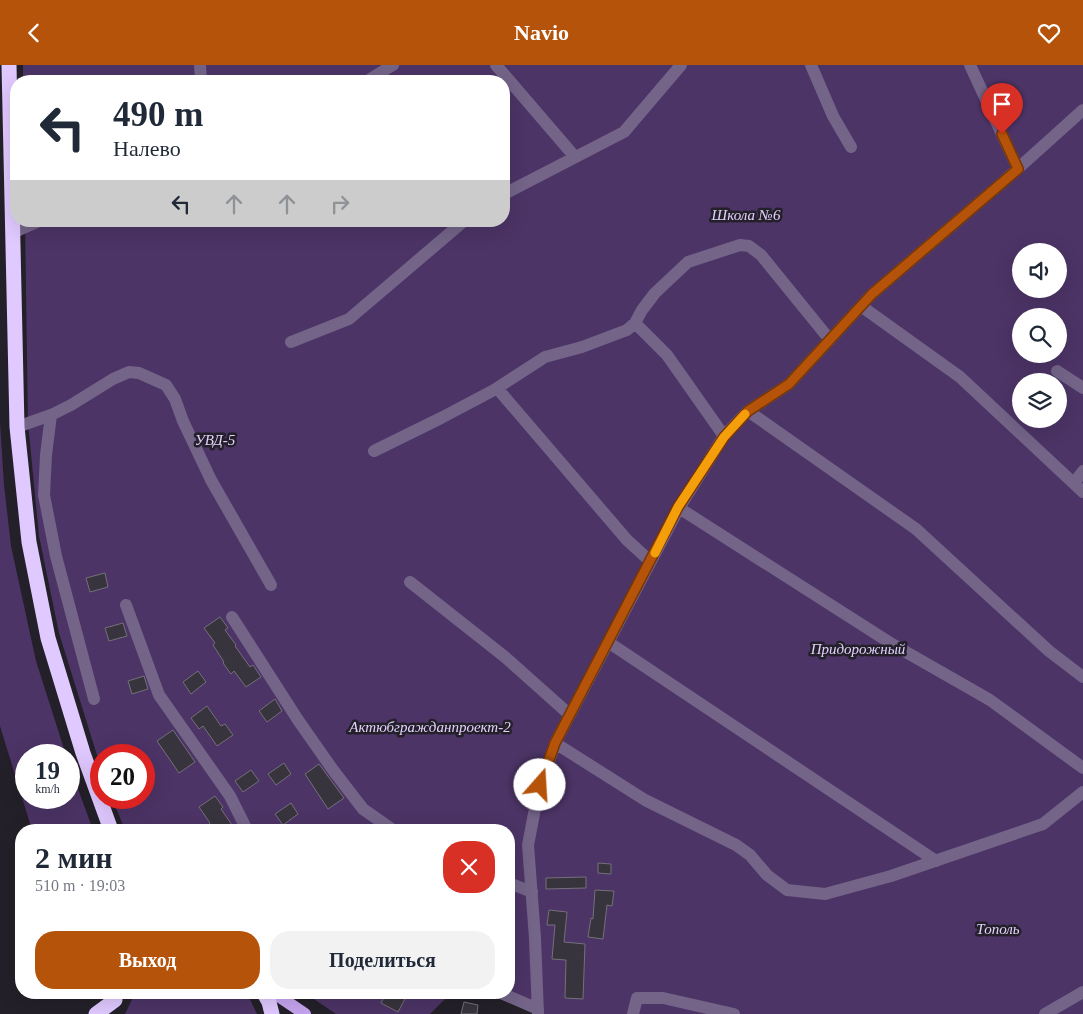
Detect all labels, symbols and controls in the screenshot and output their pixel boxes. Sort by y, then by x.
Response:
icon: back [20,19,48,47]
icon: heart [1035,19,1063,47]
text: Navio [514,20,569,45]
pin [981,83,1023,134]
icon: arrive [988,90,1016,118]
icon: left [30,95,95,160]
text: 490 m [113,95,203,134]
text: Налево [113,136,181,161]
icon: left [167,190,195,218]
icon: ahead [220,190,248,218]
icon: ahead [273,190,301,218]
icon: right [326,190,354,218]
park label: Школа №6 [711,207,781,223]
map controls [1012,243,1067,428]
button: sound [1012,243,1067,298]
button: search [1012,308,1067,363]
button: layers [1012,373,1067,428]
park label: УВД-5 [195,432,236,448]
park label: Придорожный [810,641,906,657]
park label: Актюбгражданпроект-2 [348,719,511,735]
speed limit sign: 20 [90,744,155,809]
text: 19 [35,757,60,784]
position arrow [513,758,565,810]
text: km/h [35,782,60,796]
text: 2 мин [35,841,113,874]
button: close [443,841,495,893]
text: 510 m · 19:03 [35,877,125,894]
park label: Тополь [976,921,1020,937]
button: Выход [35,931,260,989]
button: Поделиться [270,931,495,989]

